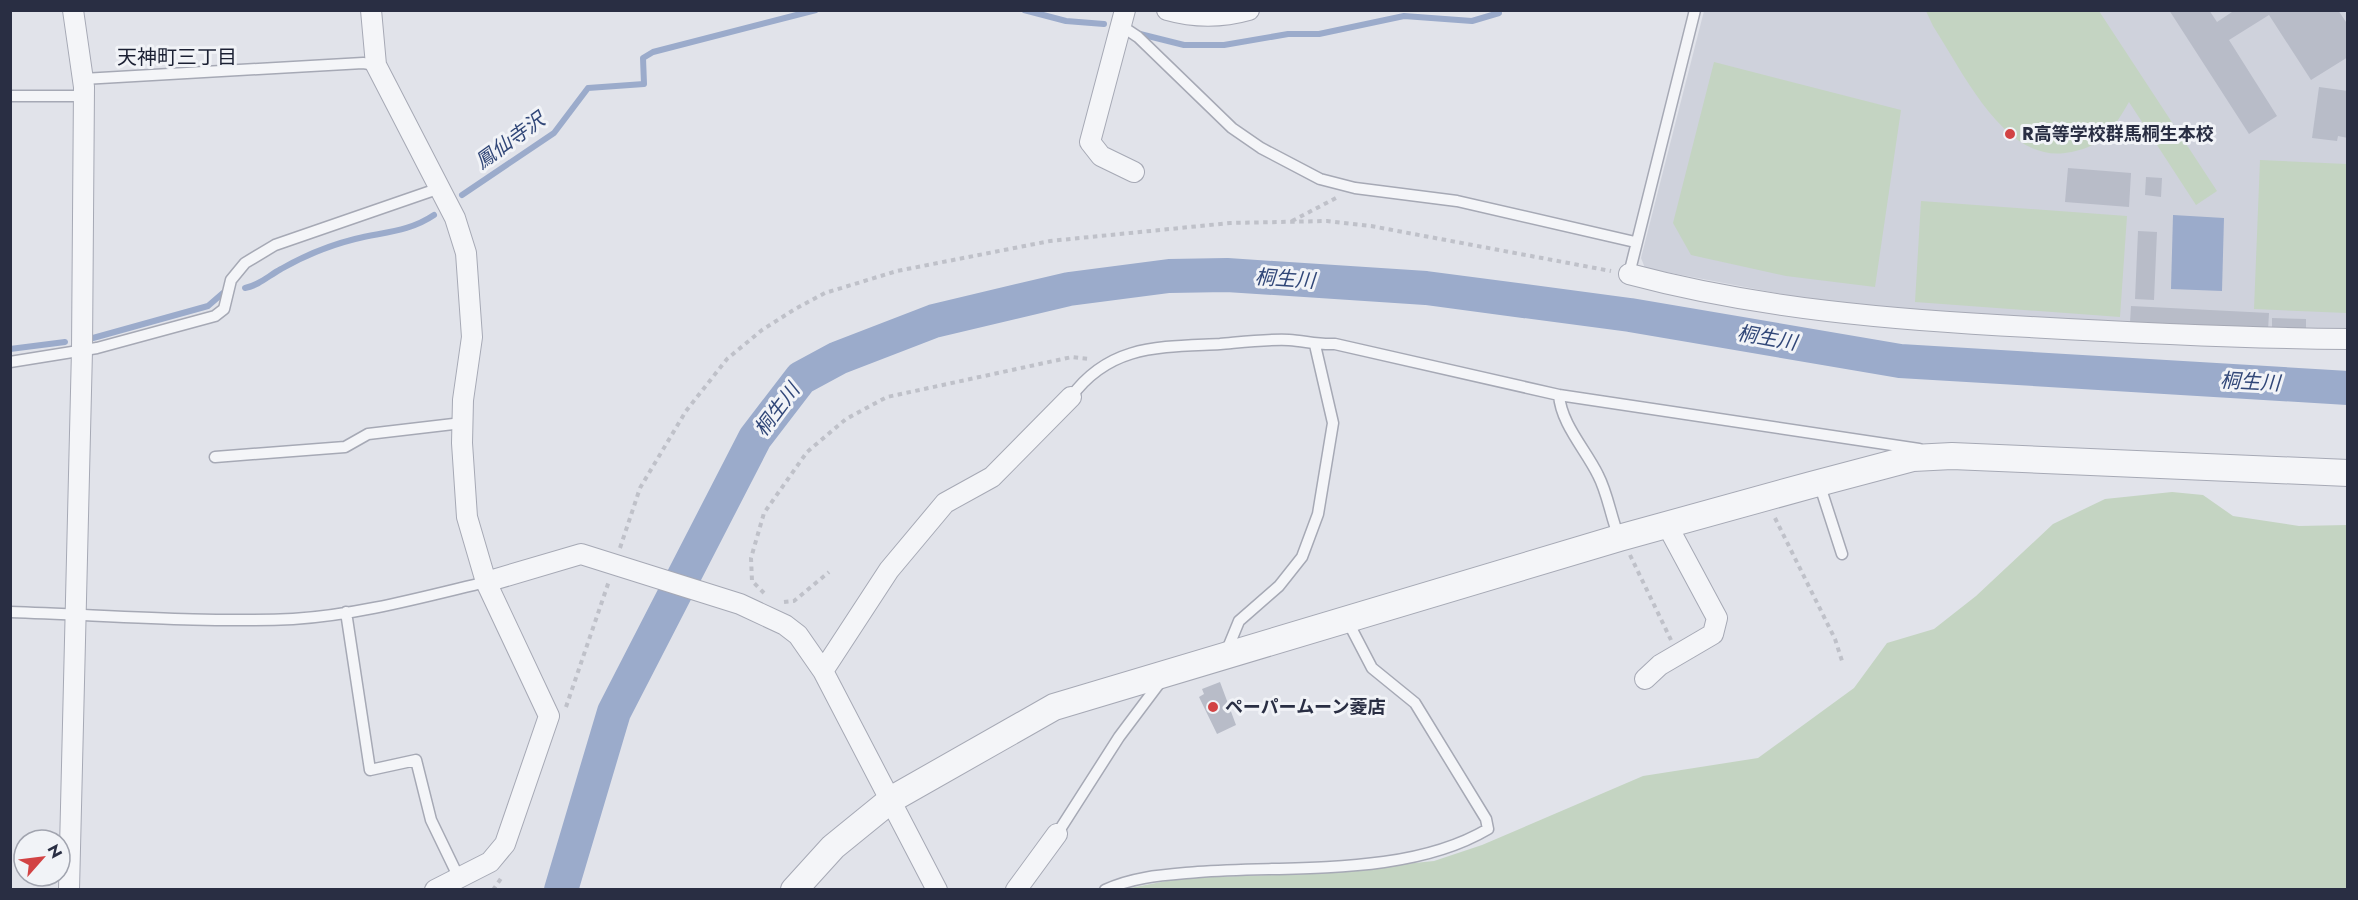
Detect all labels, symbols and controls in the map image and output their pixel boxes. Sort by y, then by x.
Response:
district label: 天神町三丁目 [117,43,237,72]
water label: 鳳仙寺沢 [469,104,553,176]
place label: R高等学校群馬桐生本校 [2022,121,2214,147]
marker: R高等学校群馬桐生本校 [2003,127,2017,141]
water label: 桐生川 [1254,262,1318,296]
water label: 桐生川 [1735,319,1801,358]
water label: 桐生川 [2219,366,2283,398]
water label: 桐生川 [747,376,808,443]
place label: ペーパームーン菱店 [1225,694,1385,720]
marker: ペーパームーン菱店 [1206,700,1220,714]
north arrow [12,828,72,888]
text: N [42,840,68,862]

